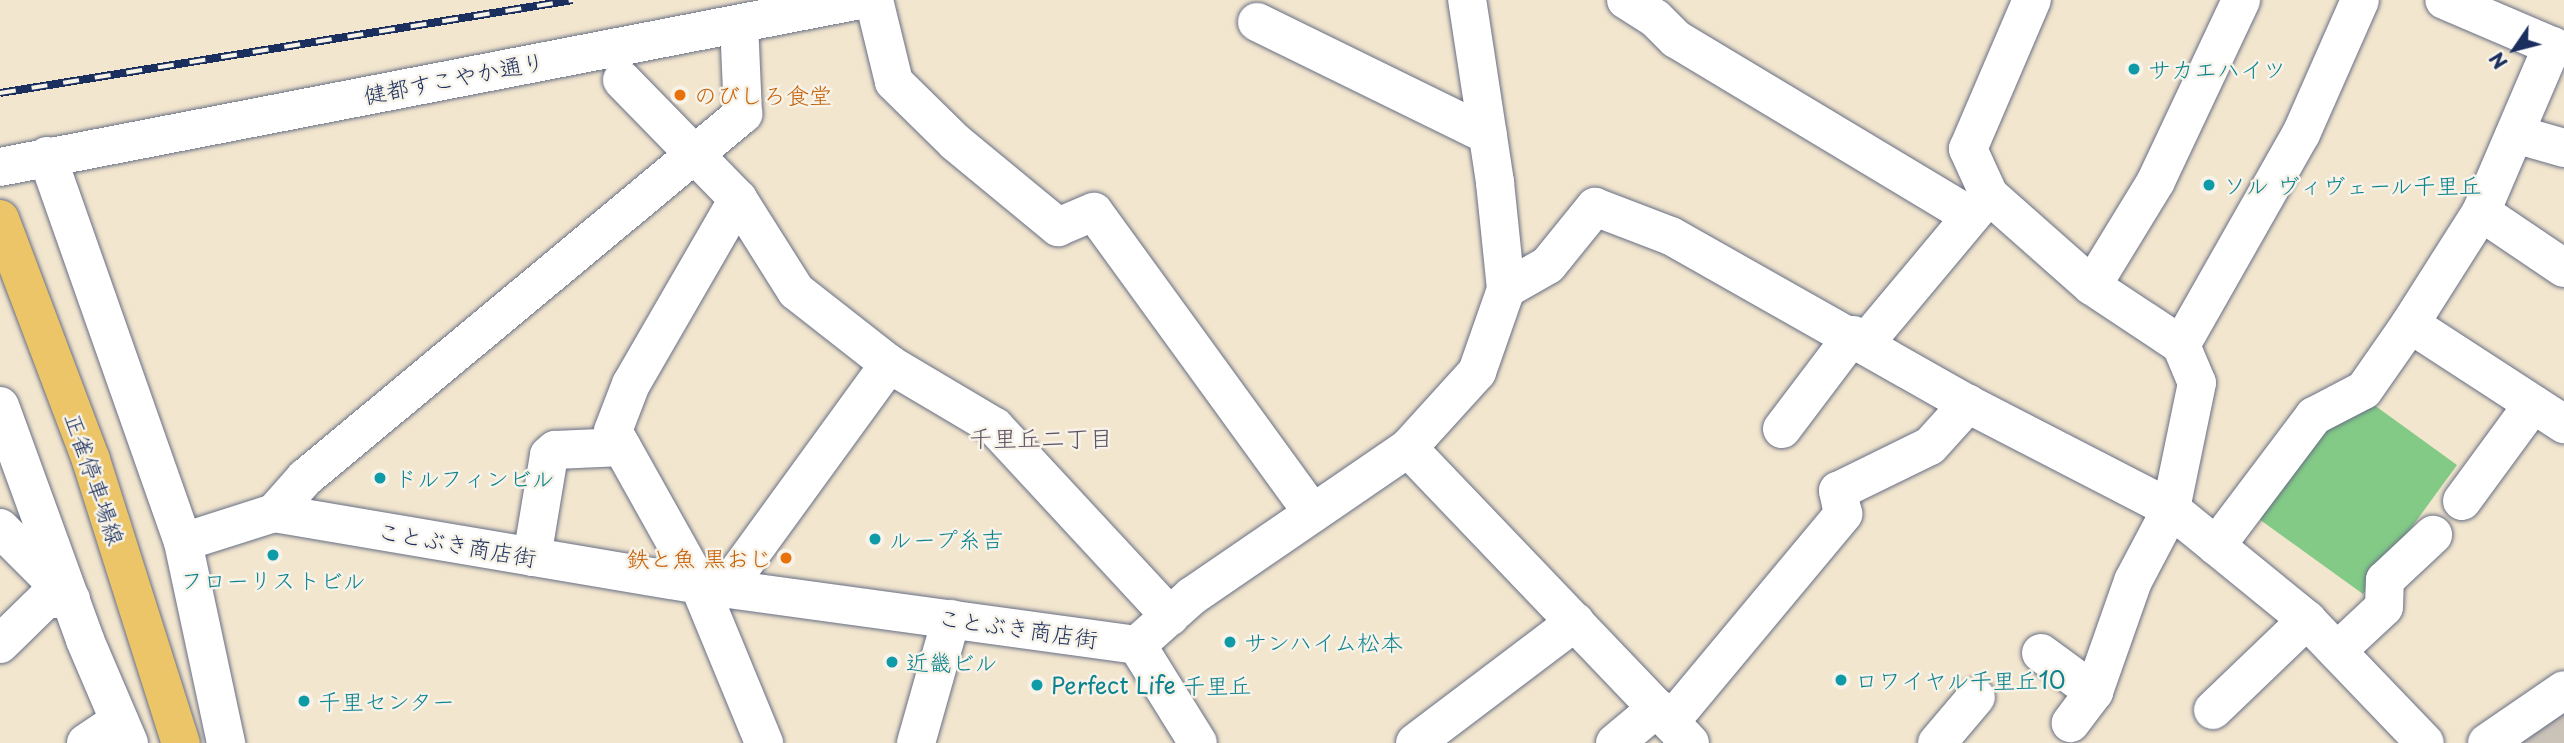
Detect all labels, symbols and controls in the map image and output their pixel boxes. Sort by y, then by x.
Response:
north arrow [2480,14,2550,84]
street label: 健都すこやか通り [361,47,547,109]
text: N [2482,47,2514,75]
place label: サカエハイツ [2148,55,2286,83]
marker: サカエハイツ [2126,61,2142,77]
place label: のびしろ食堂 [694,81,832,109]
marker: のびしろ食堂 [672,87,688,103]
place label: ソル ヴィヴェール千里丘 [2223,171,2483,199]
marker: ソル ヴィヴェール千里丘 [2201,177,2217,193]
street label: 正雀停車場線 [59,409,131,549]
district label: 千里丘二丁目 [969,424,1113,452]
place label: ドルフィンビル [394,464,555,492]
marker: ドルフィンビル [372,470,388,486]
street label: ことぶき商店街 [375,516,539,572]
place label: ループ糸吉 [889,525,1005,553]
marker: ループ糸吉 [867,531,883,547]
place label: 鉄と魚 黒おじ [627,544,772,572]
marker: フローリストビル [265,547,281,563]
marker: 鉄と魚 黒おじ [778,550,794,566]
place label: フローリストビル [181,566,365,594]
street label: ことぶき商店街 [936,603,1100,653]
place label: サンハイム松本 [1244,628,1405,656]
marker: サンハイム松本 [1222,634,1238,650]
place label: 近畿ビル [906,648,998,676]
marker: 近畿ビル [884,654,900,670]
place label: ロワイヤル千里丘10 [1855,666,2066,694]
place label: Perfect Life 千里丘 [1051,671,1252,699]
marker: ロワイヤル千里丘10 [1833,672,1849,688]
marker: Perfect Life 千里丘 [1029,677,1045,693]
place label: 千里センター [318,687,456,715]
marker: 千里センター [296,693,312,709]

